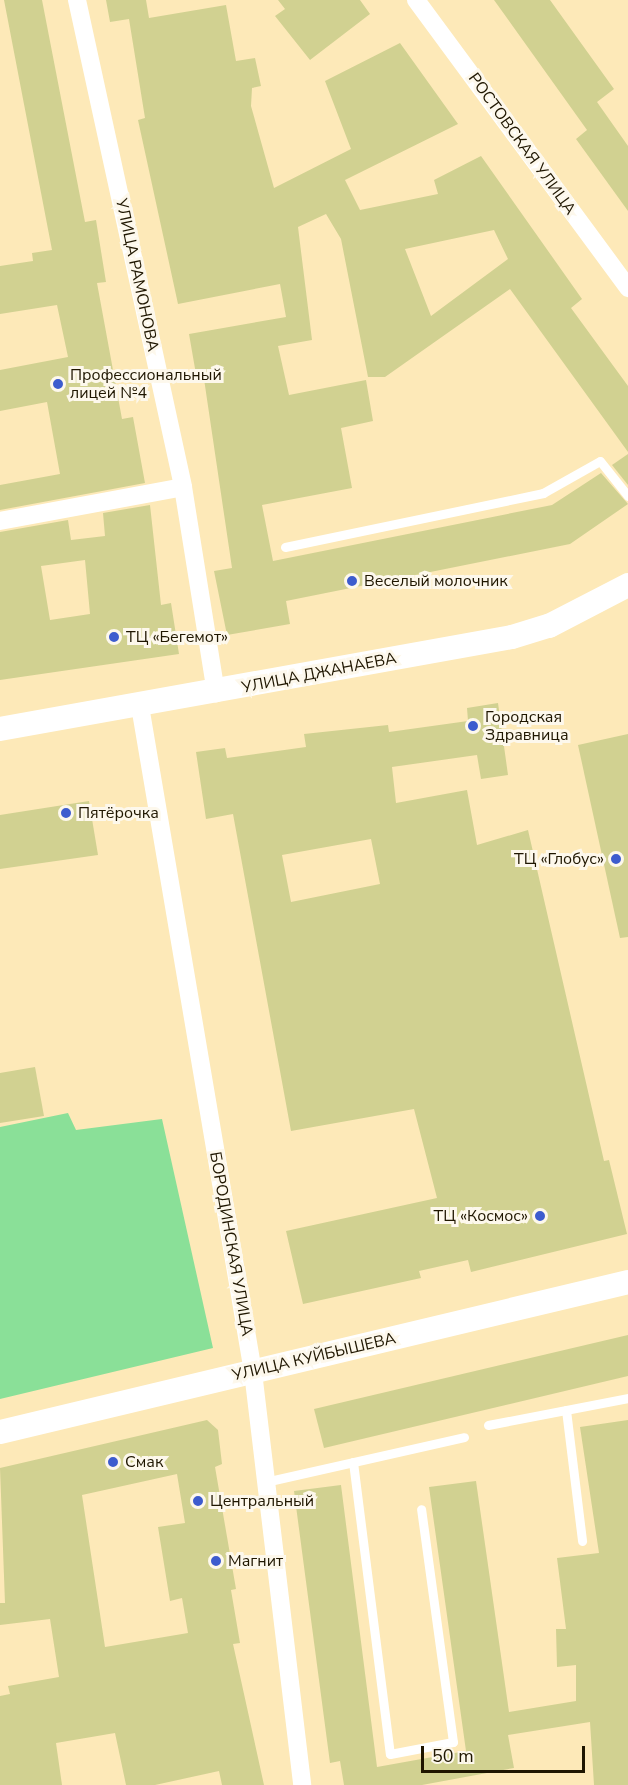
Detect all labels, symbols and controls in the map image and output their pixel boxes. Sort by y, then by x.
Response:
street label: РОСТОВСКАЯ УЛИЦА [464,69,580,219]
street label: УЛИЦА РАМОНОВА [111,197,163,353]
place label: Профессиональный лицей №4 [70,365,222,403]
marker: Профессиональный лицей №4 [51,377,65,391]
place label: Веселый молочник [364,571,508,591]
marker: Веселый молочник [345,574,359,588]
place label: ТЦ «Бегемот» [126,627,228,647]
marker: ТЦ «Бегемот» [107,630,121,644]
street label: УЛИЦА ДЖАНАЕВА [240,649,398,697]
place label: Городская Здравница [485,707,569,745]
marker: Городская Здравница [466,719,480,733]
place label: Пятёрочка [78,803,159,823]
marker: Пятёрочка [59,806,73,820]
place label: ТЦ «Глобус» [514,849,604,869]
marker: ТЦ «Глобус» [609,852,623,866]
street label: БОРОДИНСКАЯ УЛИЦА [205,1150,257,1338]
place label: ТЦ «Космос» [434,1206,528,1226]
marker: ТЦ «Космос» [533,1209,547,1223]
street label: УЛИЦА КУЙБЫШЕВА [230,1329,398,1385]
place label: Смак [125,1452,163,1472]
marker: Смак [106,1455,120,1469]
place label: Центральный [210,1491,314,1511]
marker: Центральный [191,1494,205,1508]
place label: Магнит [228,1551,283,1571]
marker: Магнит [209,1554,223,1568]
scale bar [424,1734,588,1772]
text: 50 m [432,1744,474,1768]

